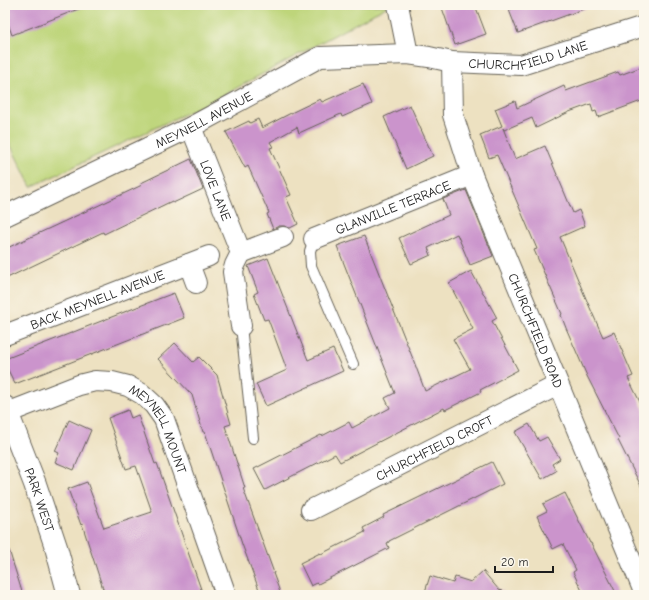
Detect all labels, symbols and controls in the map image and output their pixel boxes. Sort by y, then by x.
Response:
street label: CHURCHFIELD LANE [468,37,589,72]
street label: MEYNELL AVENUE [153,88,255,151]
street label: LOVE LANE [197,158,235,223]
street label: GLANVILLE TERRACE [333,177,453,237]
street label: BACK MEYNELL AVENUE [28,266,167,332]
street label: CHURCHFIELD ROAD [506,271,566,390]
street label: MEYNELL MOUNT [127,381,190,475]
street label: CHURCHFIELD CROFT [373,412,495,484]
street label: PARK WEST [22,465,58,534]
scale bar [495,548,553,574]
text: 20 m [501,555,529,569]

